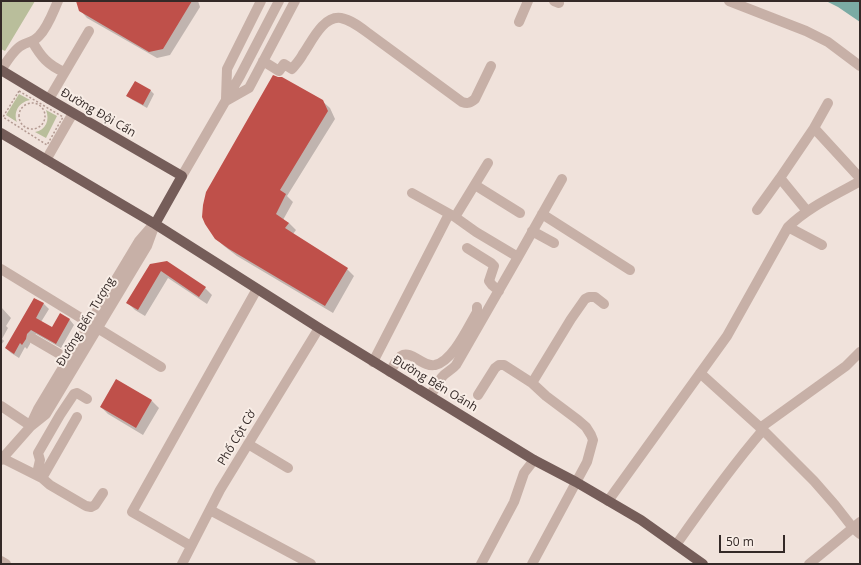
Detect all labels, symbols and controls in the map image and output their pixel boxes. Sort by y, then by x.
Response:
street label: Đường Đội Cấn [58,86,138,140]
street label: Đường Bến Tượng [54,275,118,369]
street label: Đường Bến Oánh [390,353,480,415]
street label: Phố Cột Cờ [215,408,259,468]
scale bar [721,527,787,553]
text: 50 m [726,533,754,550]

